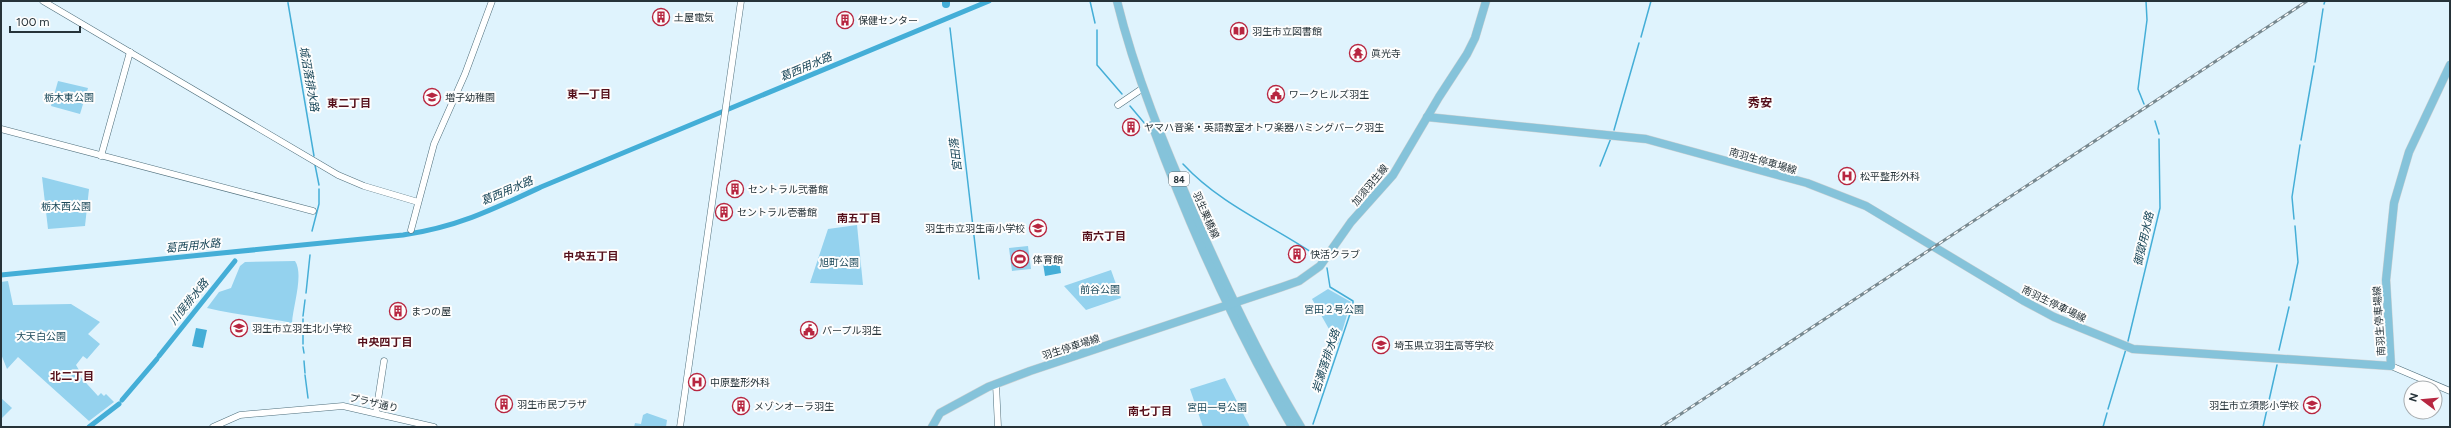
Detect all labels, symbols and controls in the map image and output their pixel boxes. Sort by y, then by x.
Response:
building icon: 土屋電気 [651,7,671,27]
scale bar [10,8,80,34]
building icon: 保健センター [835,10,855,30]
place label: 土屋電気 [674,11,714,24]
place label: 保健センター [858,14,918,27]
text: 100 m [16,15,50,29]
library icon: 羽生市立図書館 [1229,21,1249,41]
place label: 羽生市立図書館 [1252,25,1322,38]
temple icon: 眞光寺 [1348,43,1368,63]
water label: 城沼落排水路 [297,45,321,114]
place label: 眞光寺 [1371,47,1401,60]
water label: 葛西用水路 [778,50,835,84]
public building icon: ワークヒルズ羽生 [1266,84,1286,104]
school or university icon: 増子幼稚園 [422,87,442,107]
district label: 東一丁目 [567,88,611,101]
place label: ワークヒルズ羽生 [1289,88,1369,101]
park label: 栃木東公園 [44,91,94,104]
place label: 増子幼稚園 [445,91,495,104]
district label: 秀安 [1748,96,1772,110]
district label: 東二丁目 [327,97,371,110]
building icon: ヤマハ音楽・英語教室オトワ楽器ハミングパーク羽生 [1121,117,1141,137]
place label: ヤマハ音楽・英語教室オトワ楽器ハミングパーク羽生 [1144,121,1384,134]
water label: 宮田落 [947,136,964,172]
street label: 南羽生停車場線 [1728,145,1798,177]
street label: 加須羽生線 [1349,162,1391,208]
hospital icon: 松平整形外科 [1837,166,1857,186]
place label: 松平整形外科 [1860,170,1920,183]
road number: 84 [1169,172,1189,186]
water label: 葛西用水路 [479,174,536,208]
building icon: セントラル弐番館 [725,179,745,199]
place label: セントラル弐番館 [748,183,828,196]
street label: 羽生栗橋線 [1190,190,1222,240]
park label: 栃木西公園 [41,200,91,213]
building icon: セントラル壱番館 [714,202,734,222]
place label: セントラル壱番館 [737,206,817,219]
water label: 御獄用水路 [2131,210,2157,267]
district label: 南五丁目 [837,212,881,225]
school or university icon: 羽生市立羽生南小学校 [1028,218,1048,238]
place label: 羽生市立羽生南小学校 [925,222,1025,235]
district label: 南六丁目 [1082,230,1126,243]
water label: 葛西用水路 [165,237,222,255]
building icon: 快活クラブ [1287,244,1307,264]
place label: 快活クラブ [1310,248,1360,261]
sports icon: 体育館 [1010,249,1030,269]
district label: 中央五丁目 [564,250,619,263]
place label: 体育館 [1033,253,1063,266]
park label: 旭町公園 [819,256,859,269]
water label: 川俣排水路 [167,276,212,327]
park label: 前谷公園 [1080,283,1120,296]
street label: 南羽生停車場線 [2020,283,2088,325]
street label: 南羽生停車場線 [2370,286,2388,356]
building icon: まつの屋 [388,301,408,321]
park label: 宮田２号公園 [1304,303,1364,316]
place label: まつの屋 [411,305,451,318]
school or university icon: 羽生市立羽生北小学校 [229,318,249,338]
public building icon: パープル羽生 [799,320,819,340]
place label: 羽生市立羽生北小学校 [252,322,352,335]
place label: パープル羽生 [822,324,881,337]
water label: 岩瀬落排水路 [1310,327,1343,394]
park label: 大天白公園 [16,330,66,343]
street label: 羽生停車場線 [1040,332,1102,362]
school or university icon: 埼玉県立羽生高等学校 [1371,335,1391,355]
district label: 中央四丁目 [358,336,413,349]
place label: 埼玉県立羽生高等学校 [1394,339,1494,352]
district label: 北二丁目 [50,370,94,383]
hospital icon: 中原整形外科 [687,372,707,392]
place label: 中原整形外科 [710,376,770,389]
north arrow [2403,380,2443,420]
street label: プラザ通り [348,391,400,415]
text: N [2406,391,2421,403]
building icon: 羽生市民プラザ [494,394,514,414]
school or university icon: 羽生市立須影小学校 [2302,395,2322,415]
building icon: メゾンオーラ羽生 [731,396,751,416]
place label: 羽生市民プラザ [517,398,587,411]
place label: 羽生市立須影小学校 [2209,399,2299,412]
place label: メゾンオーラ羽生 [754,400,834,413]
park label: 宮田一号公園 [1187,401,1247,414]
district label: 南七丁目 [1128,405,1172,418]

